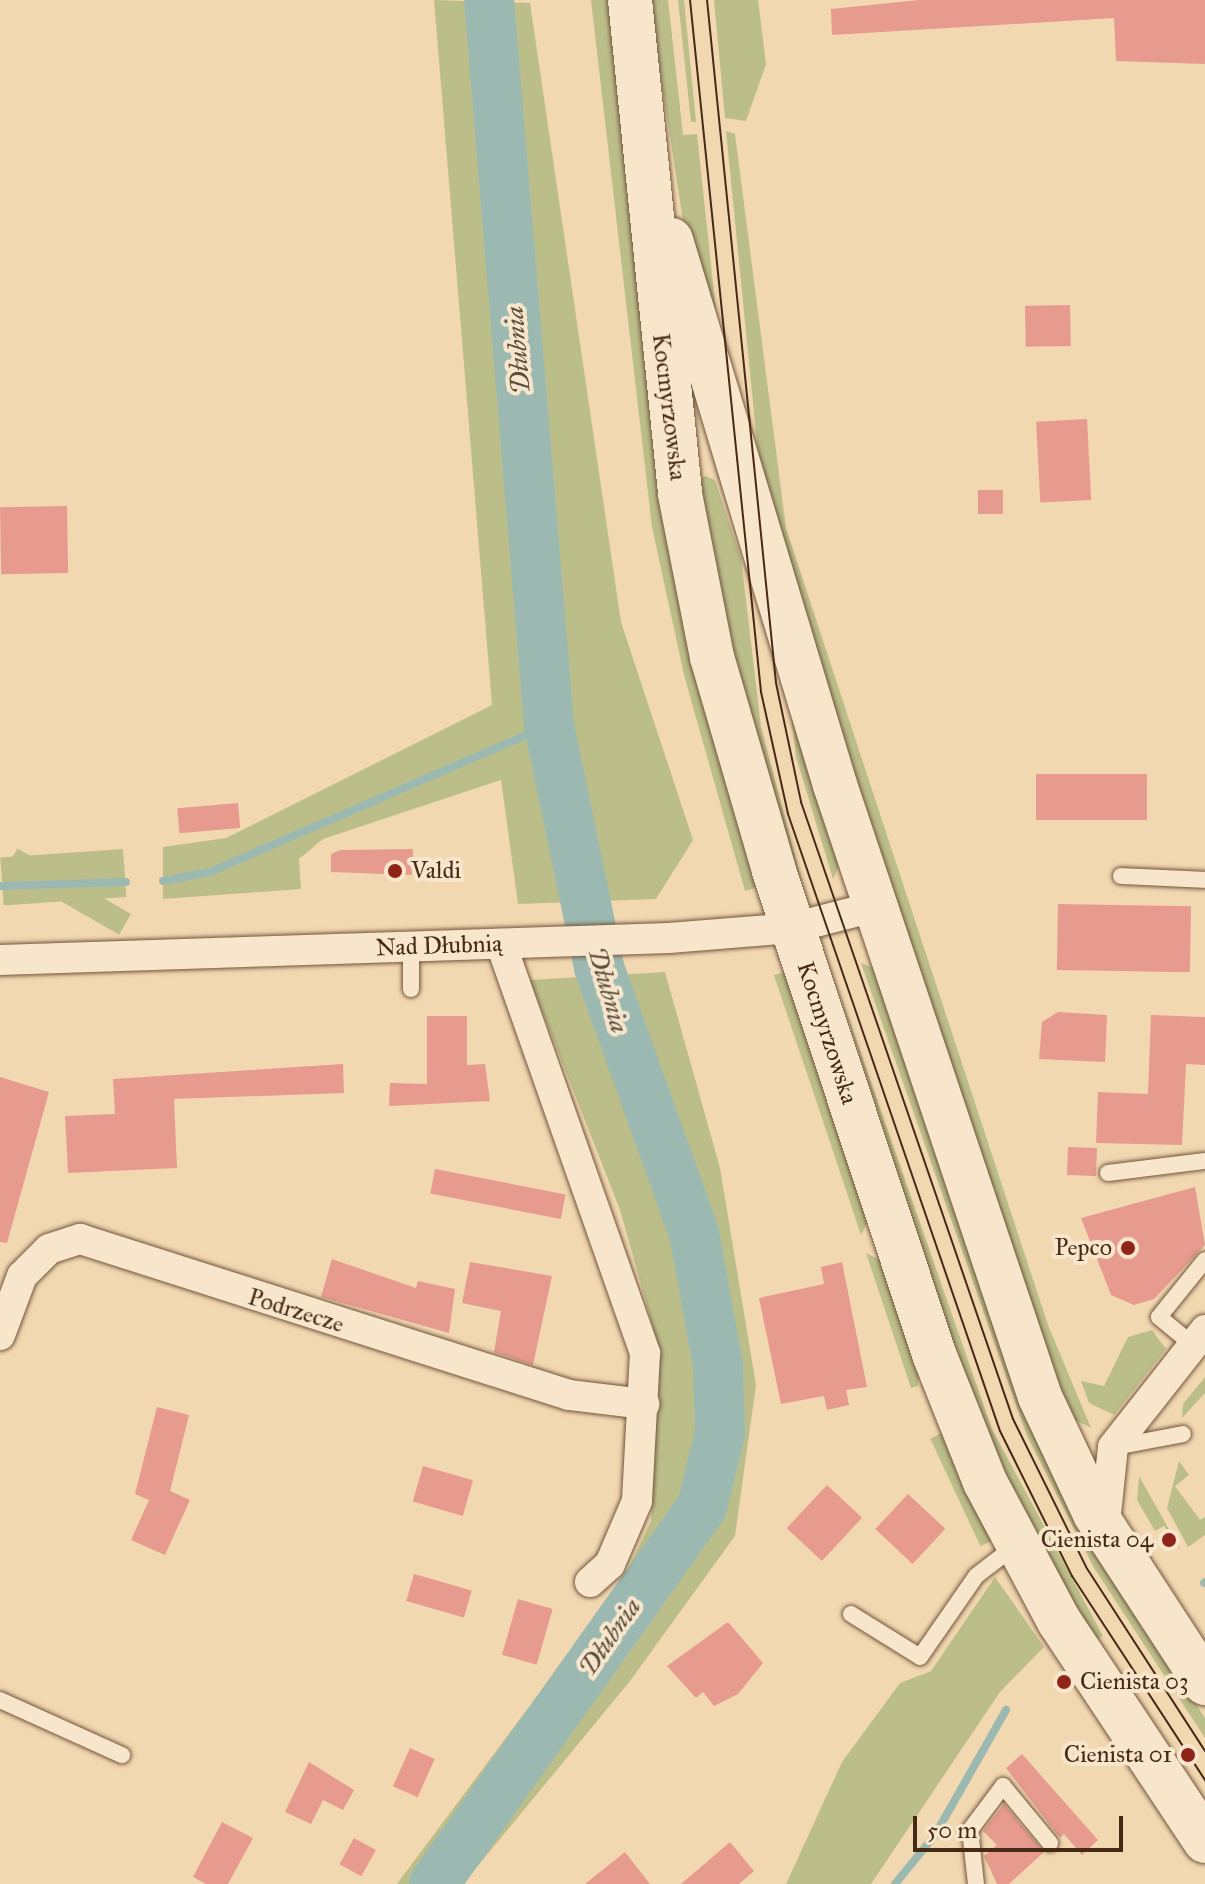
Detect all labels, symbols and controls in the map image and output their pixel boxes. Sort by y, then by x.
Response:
water label: Dłubnia [499,305,537,395]
street label: Kocmyrzowska [646,332,692,482]
place label: Valdi [411,857,461,885]
marker: Valdi [386,862,404,880]
street label: Nad Dłubnią [375,929,503,963]
water label: Dłubnia [581,944,635,1036]
street label: Kocmyrzowska [790,958,864,1108]
place label: Pepco [1054,1234,1112,1262]
marker: Pepco [1119,1239,1137,1257]
street label: Podrzecze [245,1283,347,1339]
place label: Cienista 04 [1041,1526,1153,1554]
marker: Cienista 04 [1160,1531,1178,1549]
water label: Dłubnia [572,1592,648,1682]
place label: Cienista 03 [1080,1668,1189,1696]
marker: Cienista 03 [1055,1673,1073,1691]
place label: Cienista 01 [1064,1741,1172,1769]
marker: Cienista 01 [1179,1746,1197,1764]
scale bar [917,1800,1127,1850]
text: 50 m [927,1815,977,1845]

